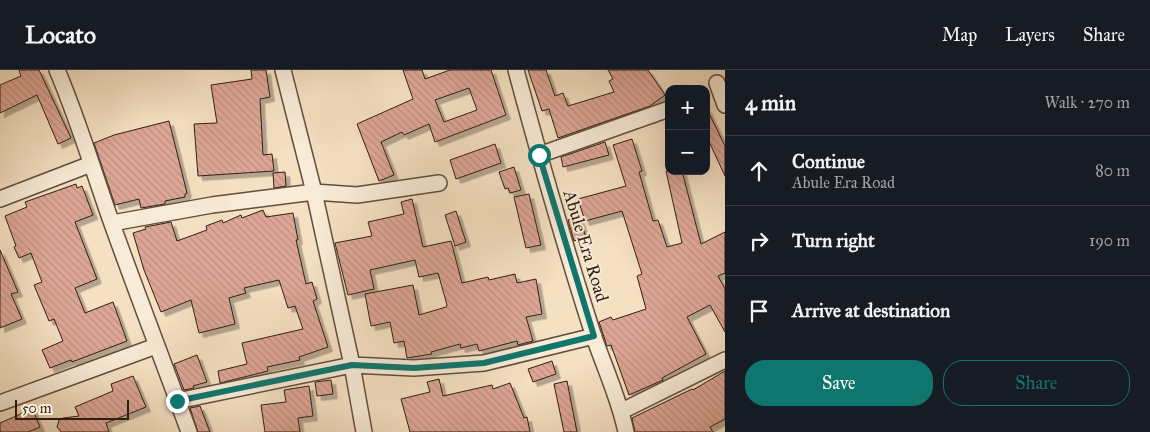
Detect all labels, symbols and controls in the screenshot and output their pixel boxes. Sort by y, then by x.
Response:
text: Locato [25,20,96,50]
text: Map [942,24,977,46]
text: Layers [1005,24,1055,46]
text: Share [1083,24,1125,46]
map controls [665,85,710,175]
button: + [665,85,710,130]
text: 4 min [745,90,796,116]
text: Walk · 270 m [1044,93,1130,112]
button: − [665,130,710,175]
route start [528,144,551,167]
text: Continue [792,150,865,173]
icon: ahead [745,157,773,185]
text: 80 m [1095,161,1130,180]
text: Abule Era Road [792,173,895,192]
street label: Abule Era Road [558,186,613,305]
icon: right [745,227,773,255]
text: Turn right [792,229,875,252]
text: 190 m [1089,231,1130,250]
icon: arrive [745,297,773,325]
text: Arrive at destination [792,299,950,322]
button: Save [745,360,933,406]
button: Share [943,360,1130,406]
route end [166,390,189,413]
scale bar [15,397,129,420]
text: 50 m [22,400,51,417]

